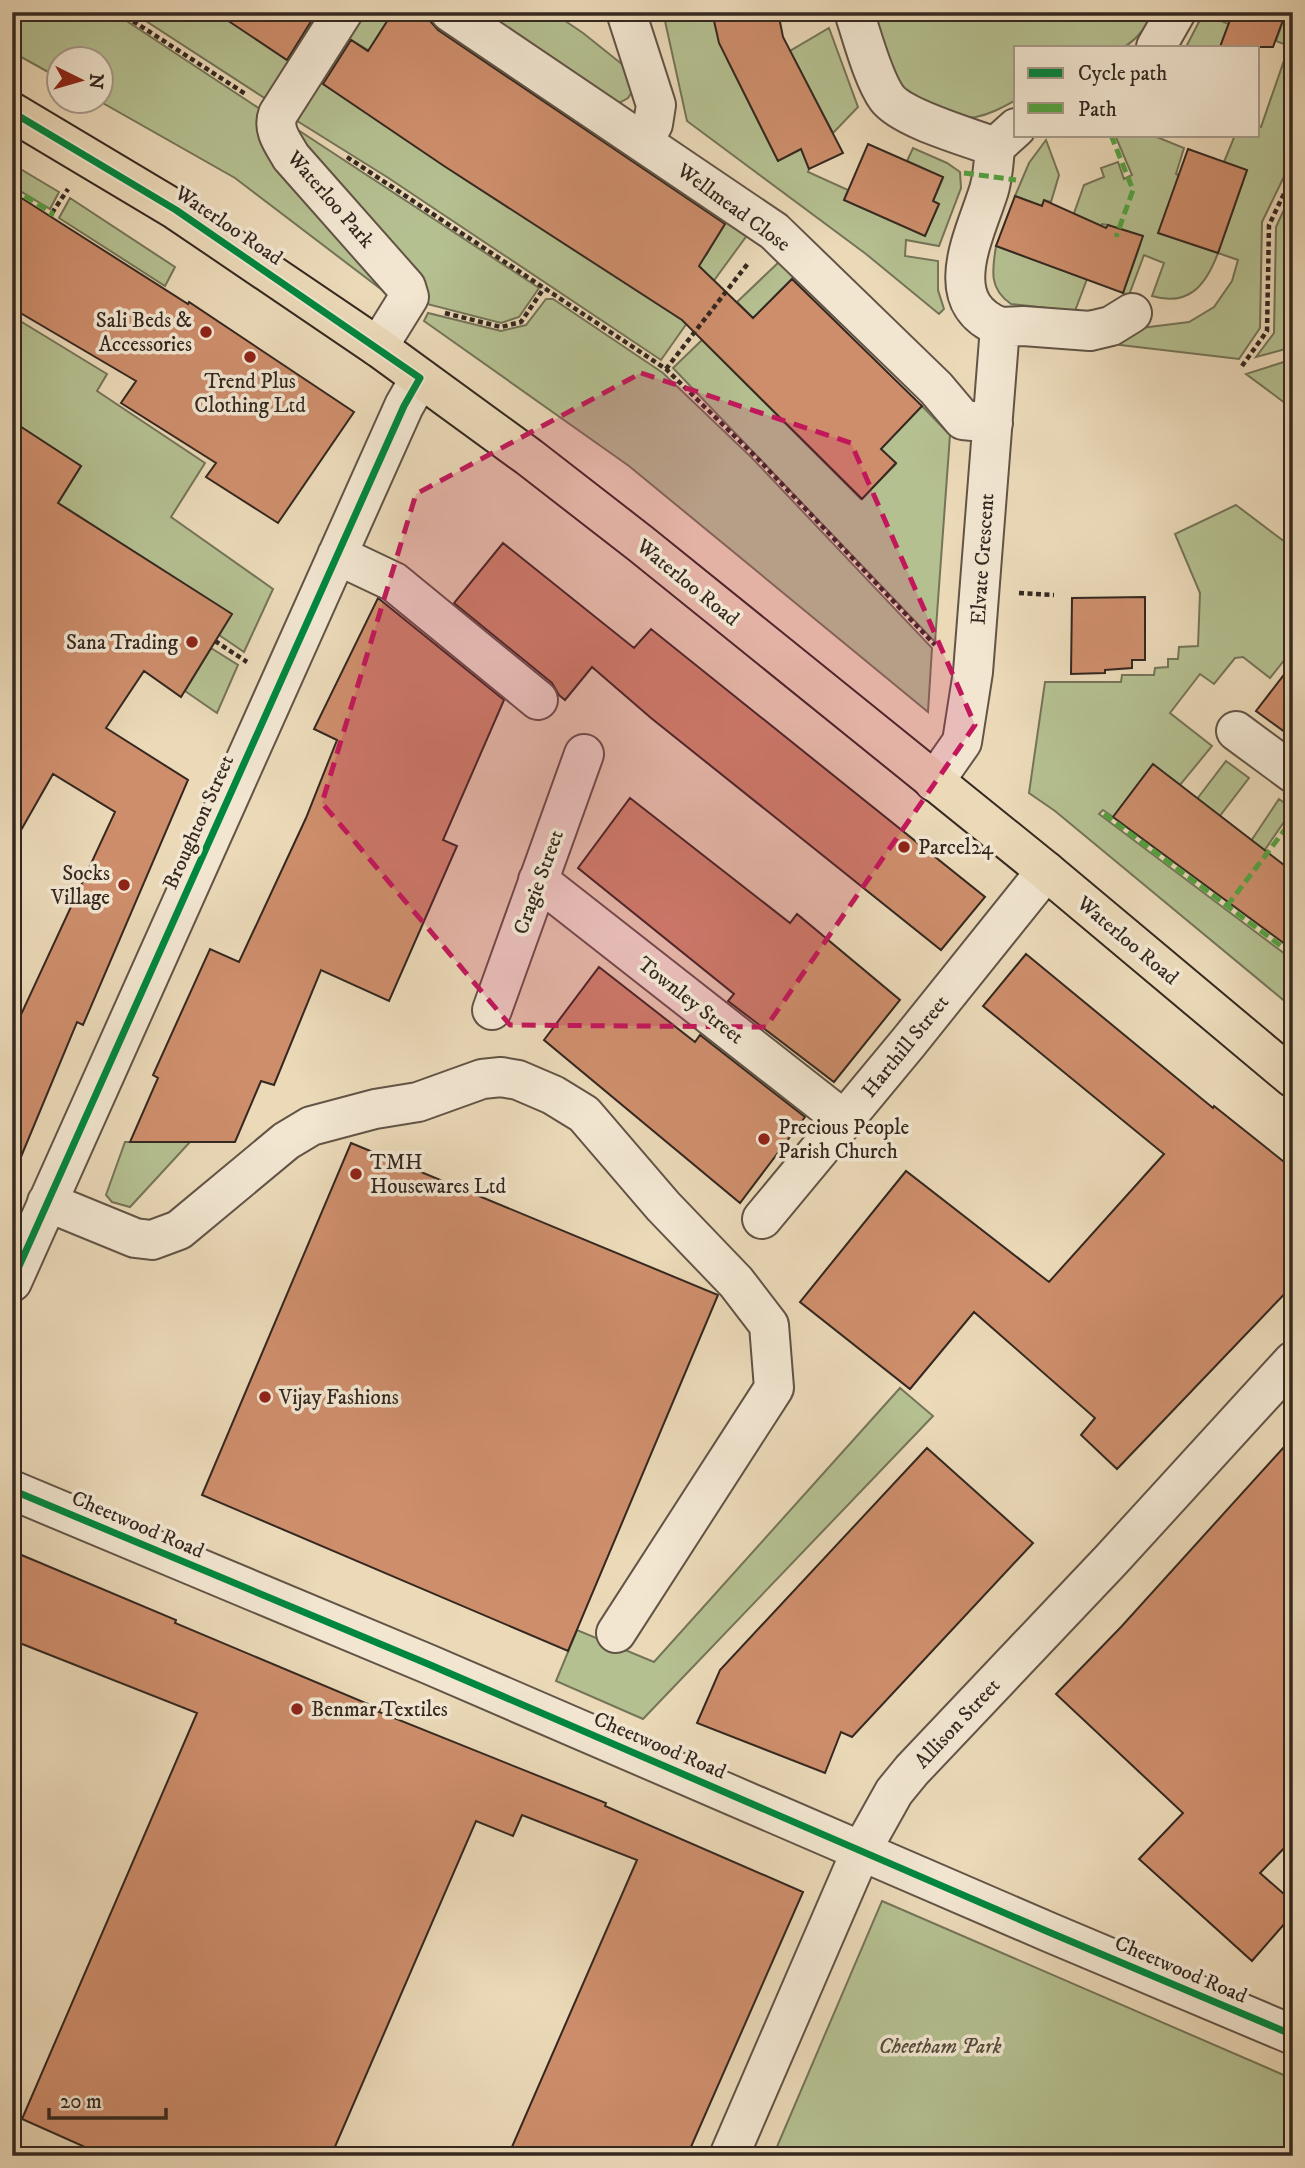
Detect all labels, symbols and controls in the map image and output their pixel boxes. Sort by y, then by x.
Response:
north arrow [46,46,116,116]
legend [1014,46,1260,136]
text: Cycle path [1078,61,1167,87]
text: N [83,73,108,91]
text: Path [1078,97,1117,123]
street label: Waterloo Park [280,145,380,254]
street label: Wellmead Close [671,157,795,258]
street label: Waterloo Road [169,180,288,272]
place label: Sali Beds & Accessories [96,308,192,358]
marker: Sali Beds & Accessories [198,324,214,340]
marker: Trend Plus Clothing Ltd [242,349,258,365]
place label: Trend Plus Clothing Ltd [194,369,306,419]
street label: Elvate Crescent [965,492,1001,626]
street label: Waterloo Road [630,533,744,632]
place label: Sana Trading [66,630,179,656]
marker: Sana Trading [184,634,200,650]
street label: Broughton Street [158,751,240,894]
street label: Cragie Street [508,826,570,938]
place label: Parcel24 [918,835,994,861]
marker: Parcel24 [896,839,912,855]
place label: Socks Village [50,861,110,911]
marker: Socks Village [116,877,132,893]
street label: Waterloo Road [1070,890,1184,991]
street label: Townley Street [632,951,749,1050]
street label: Harthill Street [857,990,955,1103]
place label: Precious People Parish Church [778,1115,910,1165]
marker: Precious People Parish Church [756,1131,772,1147]
place label: TMH Housewares Ltd [370,1150,507,1200]
marker: TMH Housewares Ltd [348,1166,364,1182]
place label: Vijay Fashions [278,1385,399,1411]
marker: Vijay Fashions [257,1389,273,1405]
street label: Cheetwood Road [67,1485,208,1565]
street label: Allison Street [909,1673,1006,1774]
place label: Benmar Textiles [311,1697,448,1723]
marker: Benmar Textiles [289,1701,305,1717]
street label: Cheetwood Road [589,1706,730,1786]
street label: Cheetwood Road [1110,1930,1251,2010]
park label: Cheetham Park [879,2034,1002,2060]
scale bar [49,2077,166,2121]
text: 20 m [60,2089,102,2115]

